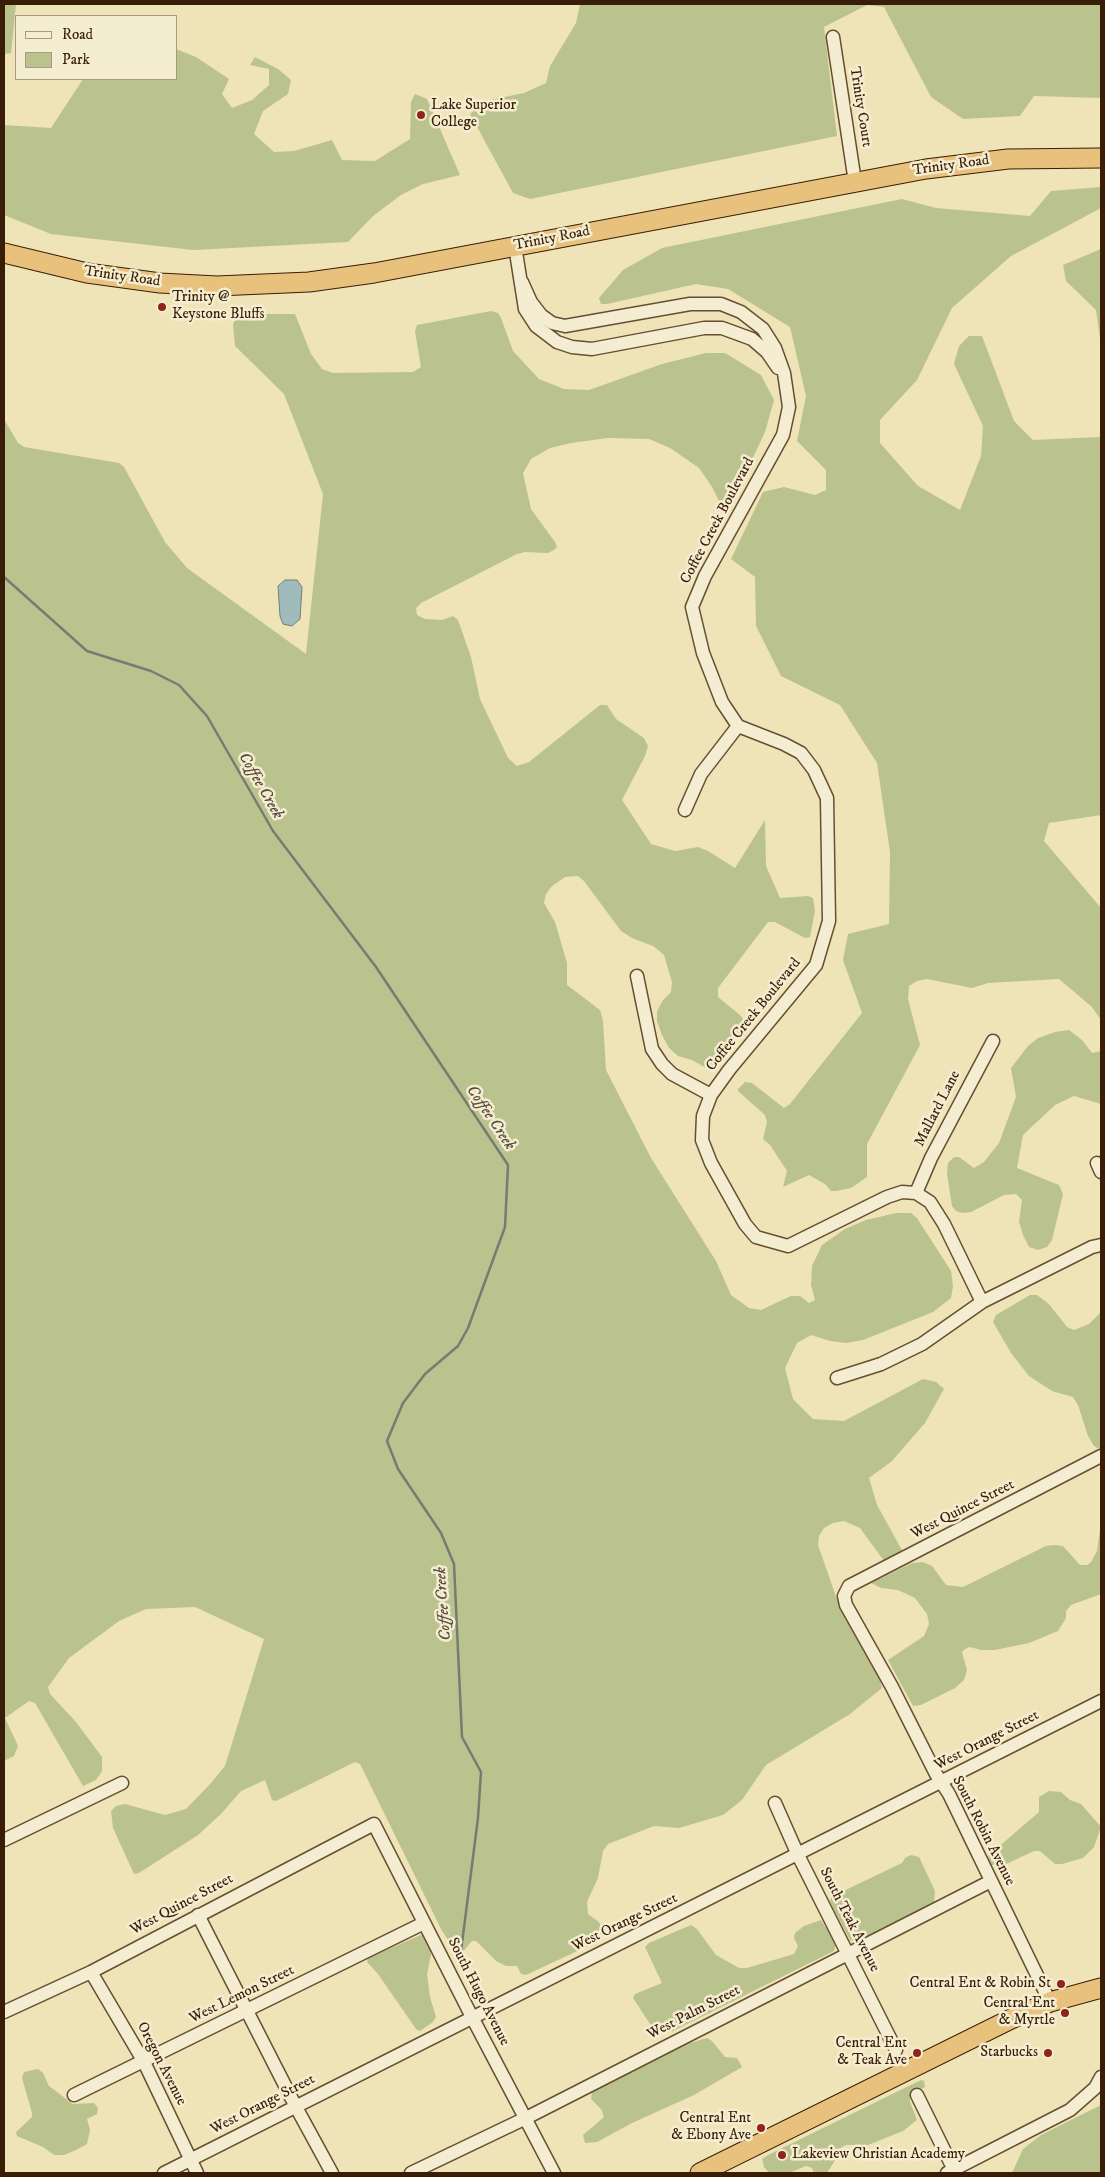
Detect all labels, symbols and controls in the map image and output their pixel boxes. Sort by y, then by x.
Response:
legend [15,15,178,80]
text: Road [62,25,93,44]
text: Park [62,50,90,69]
street label: Trinity Court [845,66,875,148]
place label: Lake Superior College [431,97,516,132]
marker: Lake Superior College [415,109,427,121]
street label: Trinity Road [912,152,990,180]
street label: Trinity Road [512,223,592,255]
street label: Trinity Road [83,263,161,291]
place label: Trinity @ Keystone Bluffs [172,289,265,324]
marker: Trinity @ Keystone Bluffs [156,301,168,313]
street label: Coffee Creek Boulevard [677,455,759,587]
water label: Coffee Creek [233,749,287,823]
street label: Coffee Creek Boulevard [703,955,805,1075]
street label: Mallard Lane [911,1068,965,1150]
water label: Coffee Creek [461,1082,519,1154]
street label: West Quince Street [908,1476,1018,1544]
water label: Coffee Creek [432,1566,456,1642]
street label: West Orange Street [932,1707,1042,1775]
street label: South Robin Avenue [948,1773,1018,1889]
street label: South Teak Avenue [815,1865,883,1975]
street label: West Quince Street [128,1870,236,1940]
street label: West Orange Street [569,1890,681,1956]
street label: South Hugo Avenue [443,1935,513,2049]
street label: West Lemon Street [187,1962,297,2028]
place label: Central Ent & Robin St [910,1975,1051,1993]
marker: Central Ent & Robin St [1055,1978,1067,1990]
street label: West Palm Street [645,1982,743,2044]
place label: Central Ent & Myrtle [983,1995,1055,2030]
marker: Central Ent & Myrtle [1059,2007,1071,2019]
street label: Oregon Avenue [132,2019,190,2109]
place label: Central Ent & Teak Ave [835,2035,907,2070]
place label: Starbucks [980,2044,1038,2062]
marker: Central Ent & Teak Ave [911,2047,923,2059]
marker: Starbucks [1042,2047,1054,2059]
street label: West Orange Street [208,2071,318,2139]
place label: Central Ent & Ebony Ave [671,2110,751,2145]
marker: Central Ent & Ebony Ave [755,2122,767,2134]
place label: Lakeview Christian Academy [792,2146,965,2164]
marker: Lakeview Christian Academy [776,2149,788,2161]

